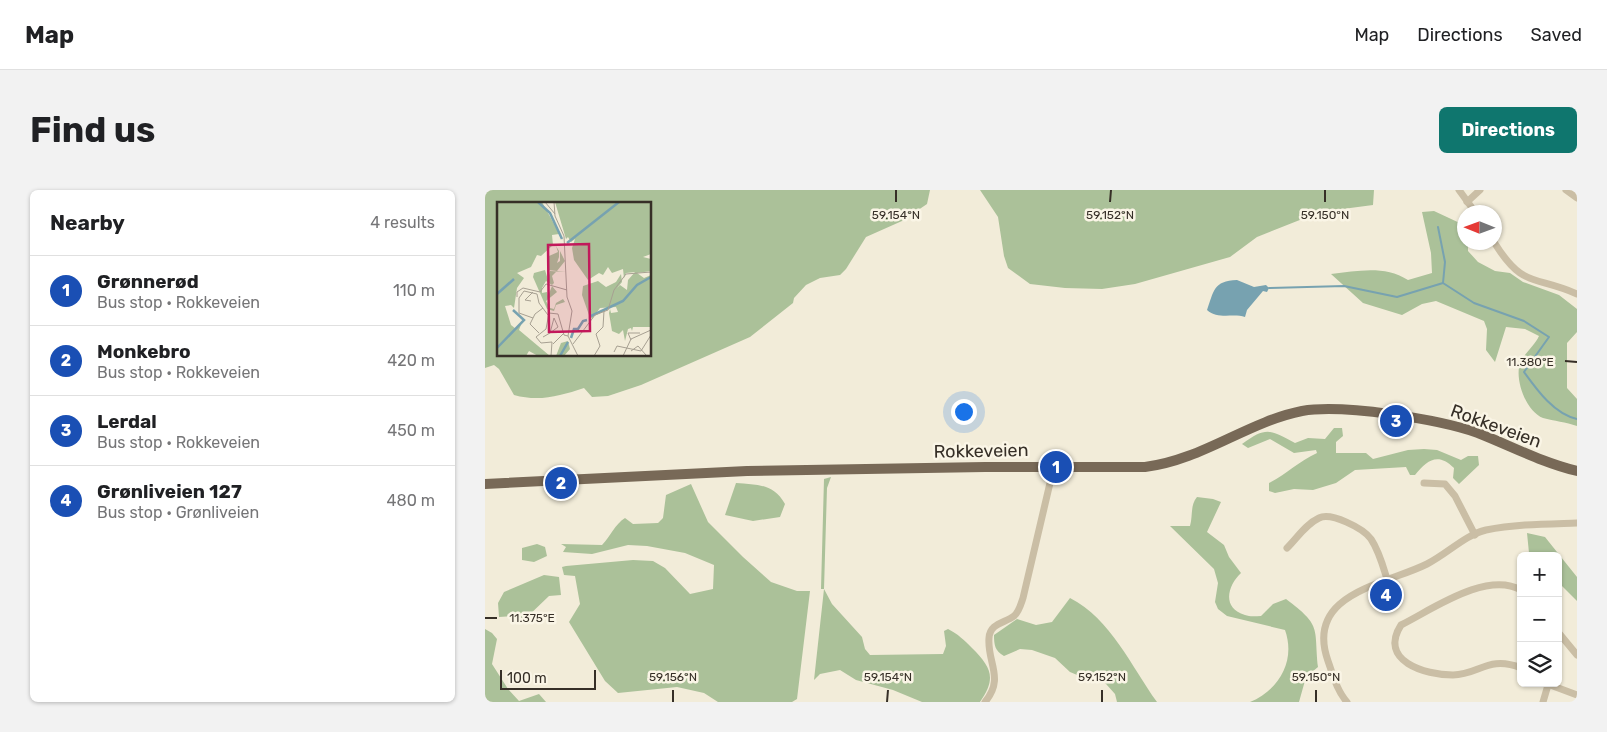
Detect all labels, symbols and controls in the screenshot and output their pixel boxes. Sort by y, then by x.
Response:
text: Map [25,21,74,49]
text: Map [1354,24,1389,46]
text: Directions [1417,24,1503,46]
text: Saved [1531,24,1582,46]
button: Directions [1439,107,1577,153]
text: Find us [30,109,155,151]
inset map [497,202,651,356]
north arrow [1457,205,1502,250]
text: 59.154°N [872,208,920,222]
text: 59.152°N [1086,208,1134,222]
text: 59.150°N [1301,208,1349,222]
text: Nearby [50,210,125,235]
text: 4 results [370,213,435,232]
text: Grønnerød [97,270,199,293]
text: 1 [62,281,70,300]
text: 110 m [393,281,435,300]
text: Bus stop · Rokkeveien [97,293,260,312]
text: Monkebro [97,340,191,363]
text: 2 [61,351,71,370]
text: 420 m [387,351,435,370]
text: 11.380°E [1506,355,1554,369]
text: Bus stop · Rokkeveien [97,363,260,382]
your location [951,399,977,425]
street label: Rokkeveien [1448,399,1544,453]
pin: 3 [1380,402,1412,440]
text: Lerdal [97,410,157,433]
text: 3 [61,421,71,440]
text: 450 m [387,421,435,440]
text: Bus stop · Rokkeveien [97,433,260,452]
street label: Rokkeveien [933,439,1029,463]
pin: 1 [1040,448,1072,486]
pin: 2 [545,464,577,502]
text: Grønliveien 127 [97,480,242,503]
text: 4 [61,491,71,510]
text: 480 m [387,491,435,510]
text: Bus stop · Grønliveien [97,503,259,522]
map controls [1517,552,1562,687]
button: + [1517,552,1562,597]
pin: 4 [1370,576,1402,614]
button: − [1517,597,1562,642]
text: 11.375°E [509,611,555,625]
button: layers [1517,642,1562,687]
scale bar [500,667,596,690]
text: 100 m [507,670,547,687]
text: 59.156°N [649,670,697,684]
text: 59.154°N [864,670,912,684]
text: 59.152°N [1078,670,1126,684]
text: 59.150°N [1292,670,1340,684]

